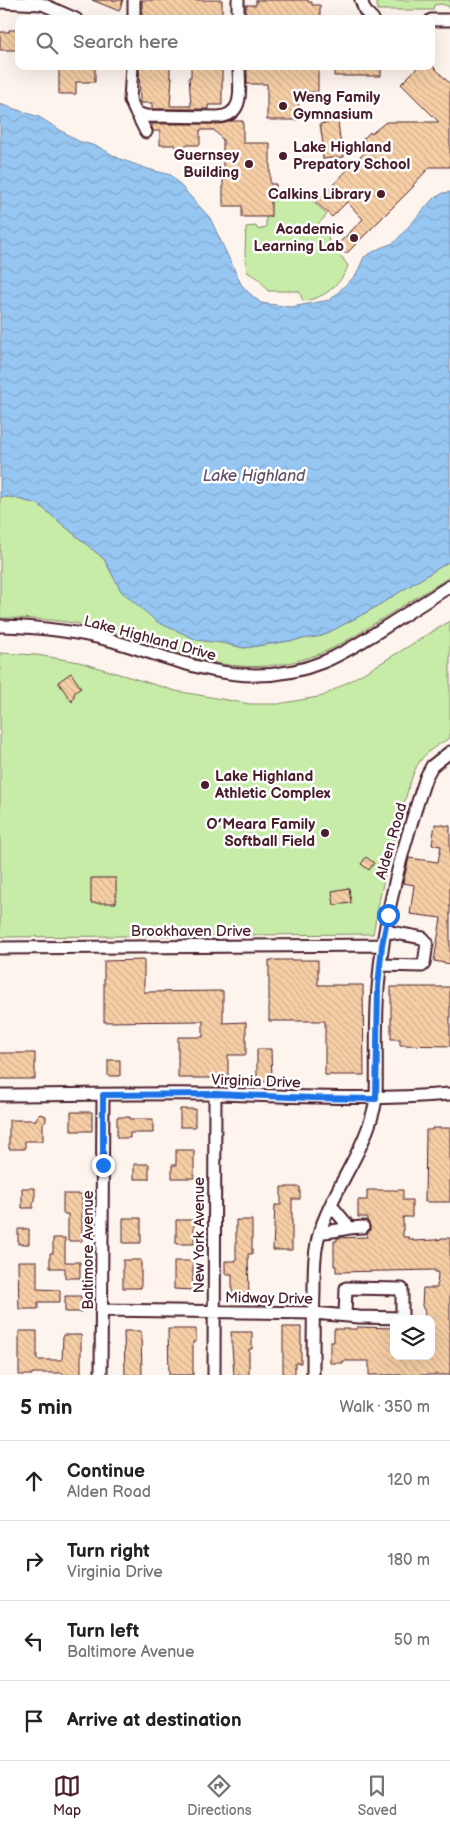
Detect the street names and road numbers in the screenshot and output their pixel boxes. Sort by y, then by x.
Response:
street label: Lake Highland Drive [82,612,218,665]
street label: Alden Road [372,801,411,882]
street label: Brookhaven Drive [131,922,251,941]
street label: Virginia Drive [211,1070,301,1093]
street label: New York Avenue [190,1177,209,1293]
street label: Baltimore Avenue [79,1190,98,1310]
street label: Midway Drive [225,1288,313,1309]

